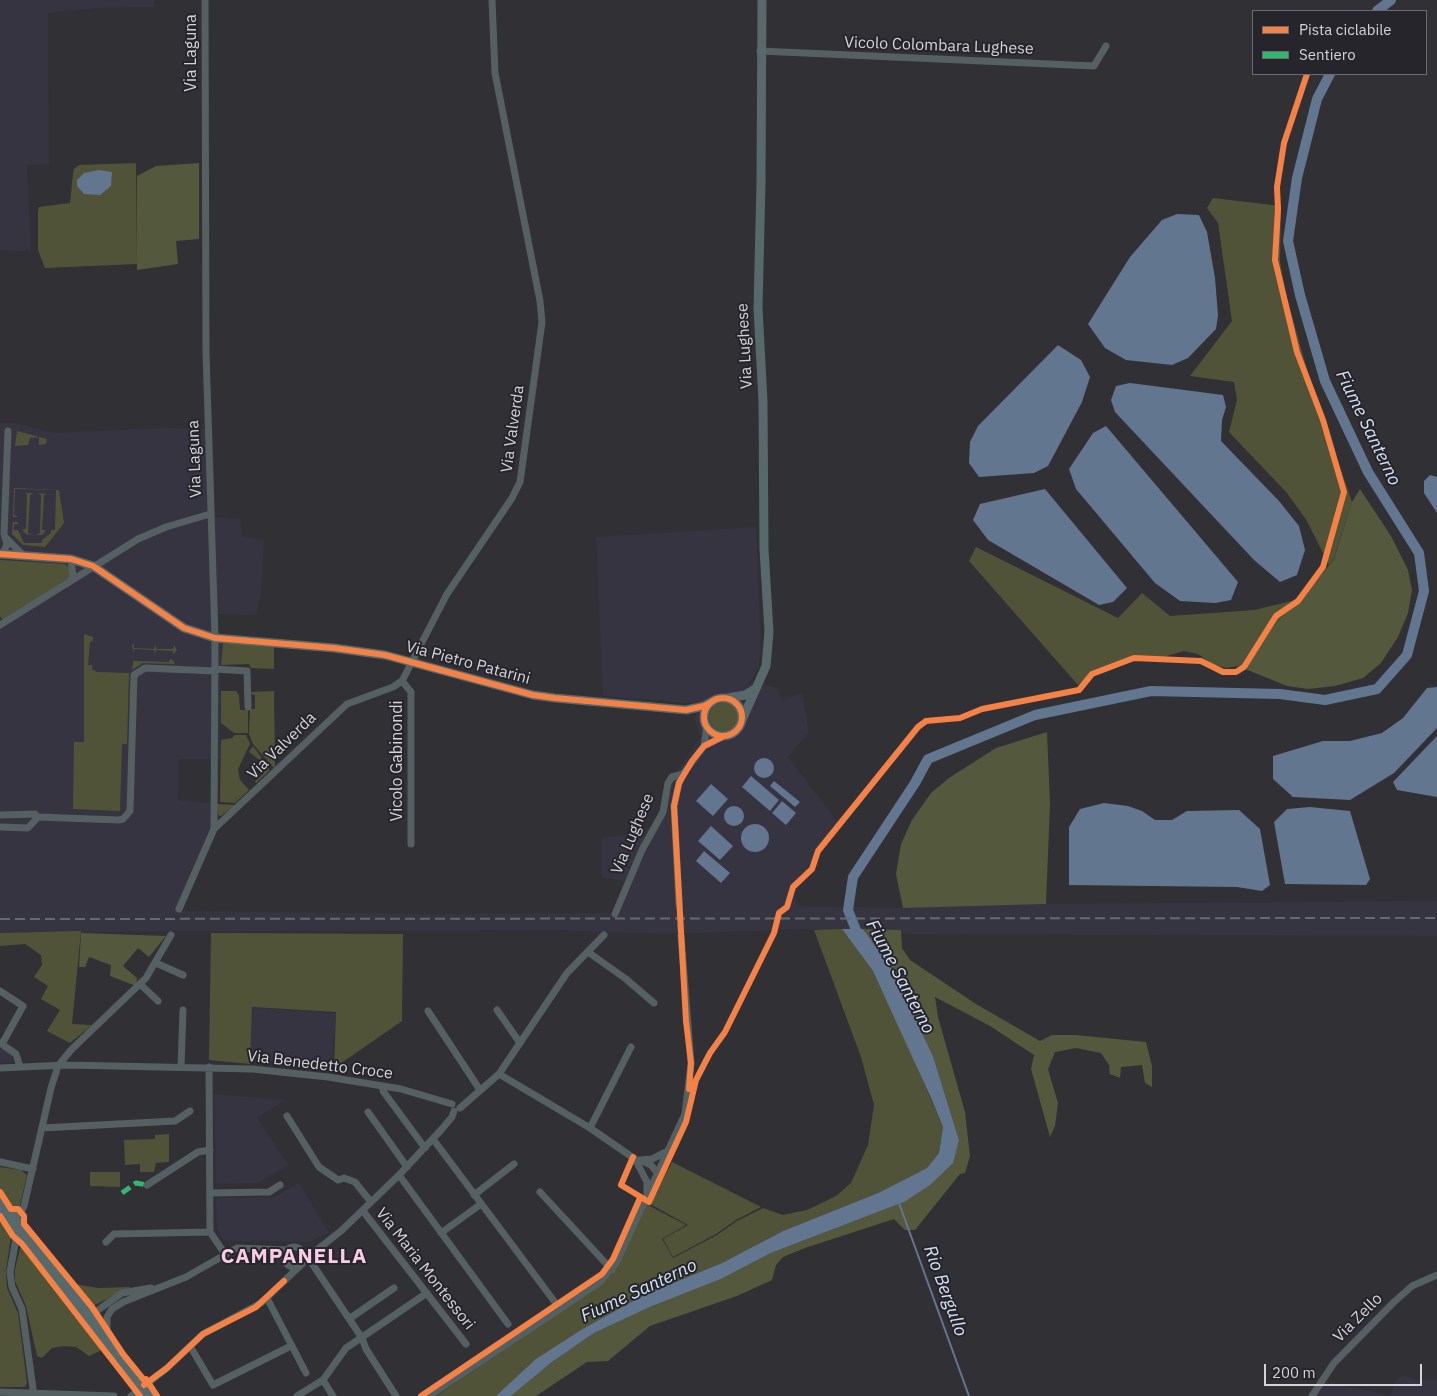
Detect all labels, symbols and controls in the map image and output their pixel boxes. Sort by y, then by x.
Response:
legend [1252,10,1427,75]
street label: Via Laguna [181,14,201,92]
text: Pista ciclabile [1299,20,1392,39]
street label: Vicolo Colombara Lughese [844,33,1034,59]
text: Sentiero [1299,45,1356,64]
street label: Via Lughese [733,303,757,389]
water label: Fiume Santerno [1331,367,1405,489]
street label: Via Valverda [497,384,529,474]
street label: Via Laguna [184,420,206,498]
street label: Via Pietro Patarini [404,637,532,689]
street label: Vicolo Gabinondi [387,700,407,822]
street label: Via Valverda [244,708,320,784]
street label: Via Lughese [607,791,659,877]
water label: Fiume Santerno [861,916,939,1038]
street label: Via Benedetto Croce [246,1047,394,1083]
street label: Via Maria Montessori [371,1204,479,1334]
water label: Rio Bergullo [919,1243,971,1339]
district label: CAMPANELLA [219,1244,369,1270]
water label: Fiume Santerno [577,1255,701,1327]
street label: Via Zello [1329,1289,1387,1347]
scale bar [1267,1354,1424,1386]
text: 200 m [1272,1363,1316,1382]

